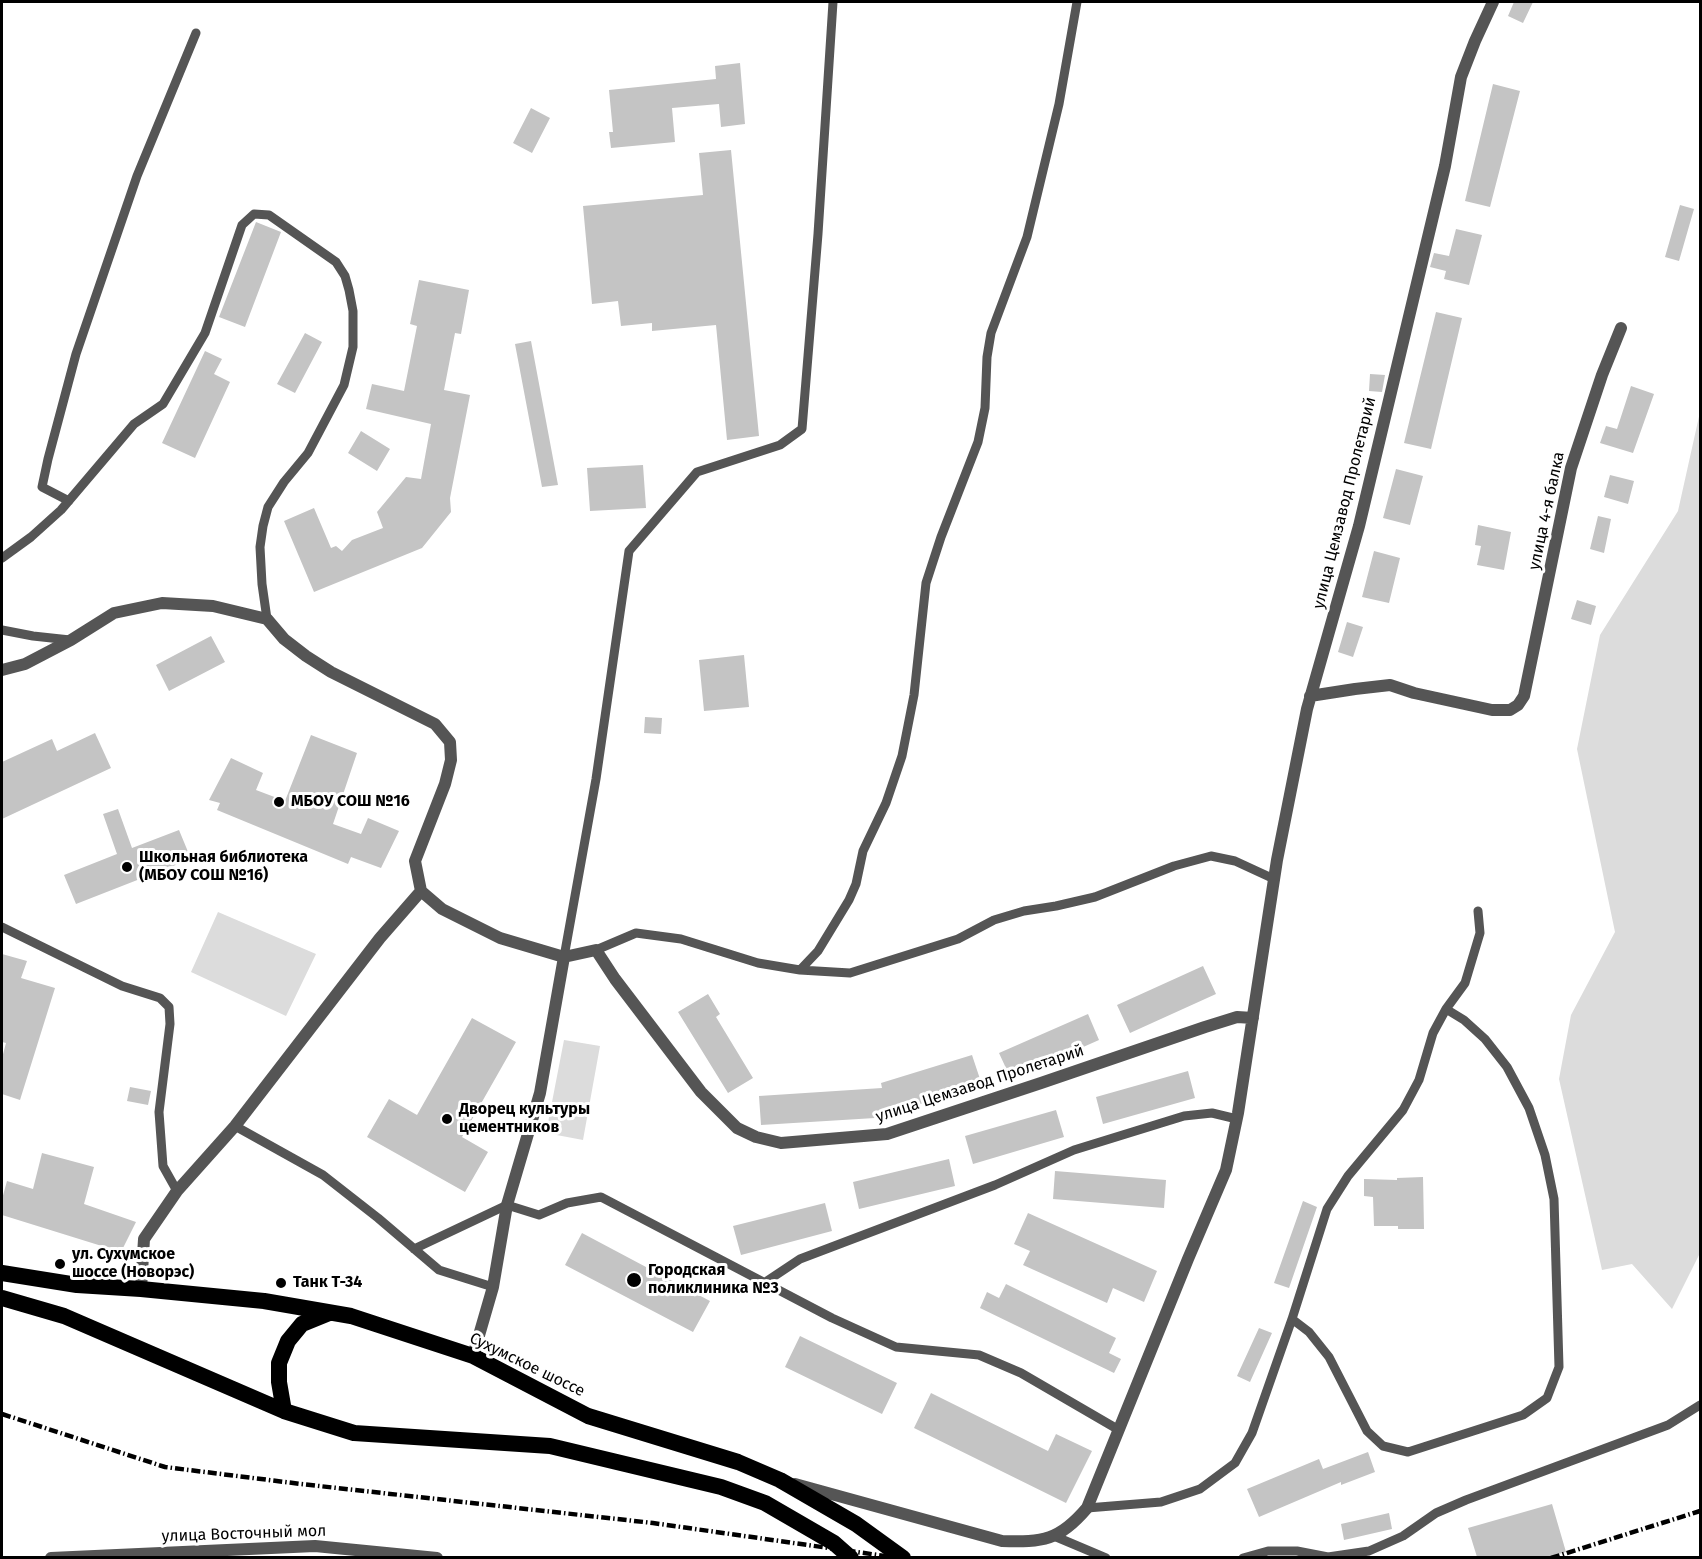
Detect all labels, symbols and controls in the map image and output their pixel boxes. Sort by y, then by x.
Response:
street label: улица Цемзавод Пролетарий [1309,395,1381,611]
street label: улица 4-я балка [1525,450,1569,572]
place label: МБОУ СОШ №16 [291,792,410,812]
marker: МБОУ СОШ №16 [272,795,286,809]
place label: Школьная библиотека (МБОУ СОШ №16) [139,848,308,886]
marker: Школьная библиотека (МБОУ СОШ №16) [120,860,134,874]
street label: улица Цемзавод Пролетарий [873,1041,1087,1127]
place label: Дворец культуры цементников [459,1100,590,1138]
marker: Дворец культуры цементников [440,1112,454,1126]
place label: ул. Сухумское шоссе (Новорэс) [72,1245,194,1283]
marker: ул. Сухумское шоссе (Новорэс) [53,1257,67,1271]
place label: Городская поликлиника №3 [648,1261,779,1299]
marker: Городская поликлиника №3 [625,1271,643,1289]
place label: Танк Т-34 [293,1273,362,1293]
marker: Танк Т-34 [274,1276,288,1290]
street label: Сухумское шоссе [466,1329,588,1401]
street label: улица Восточный мол [161,1522,327,1546]

